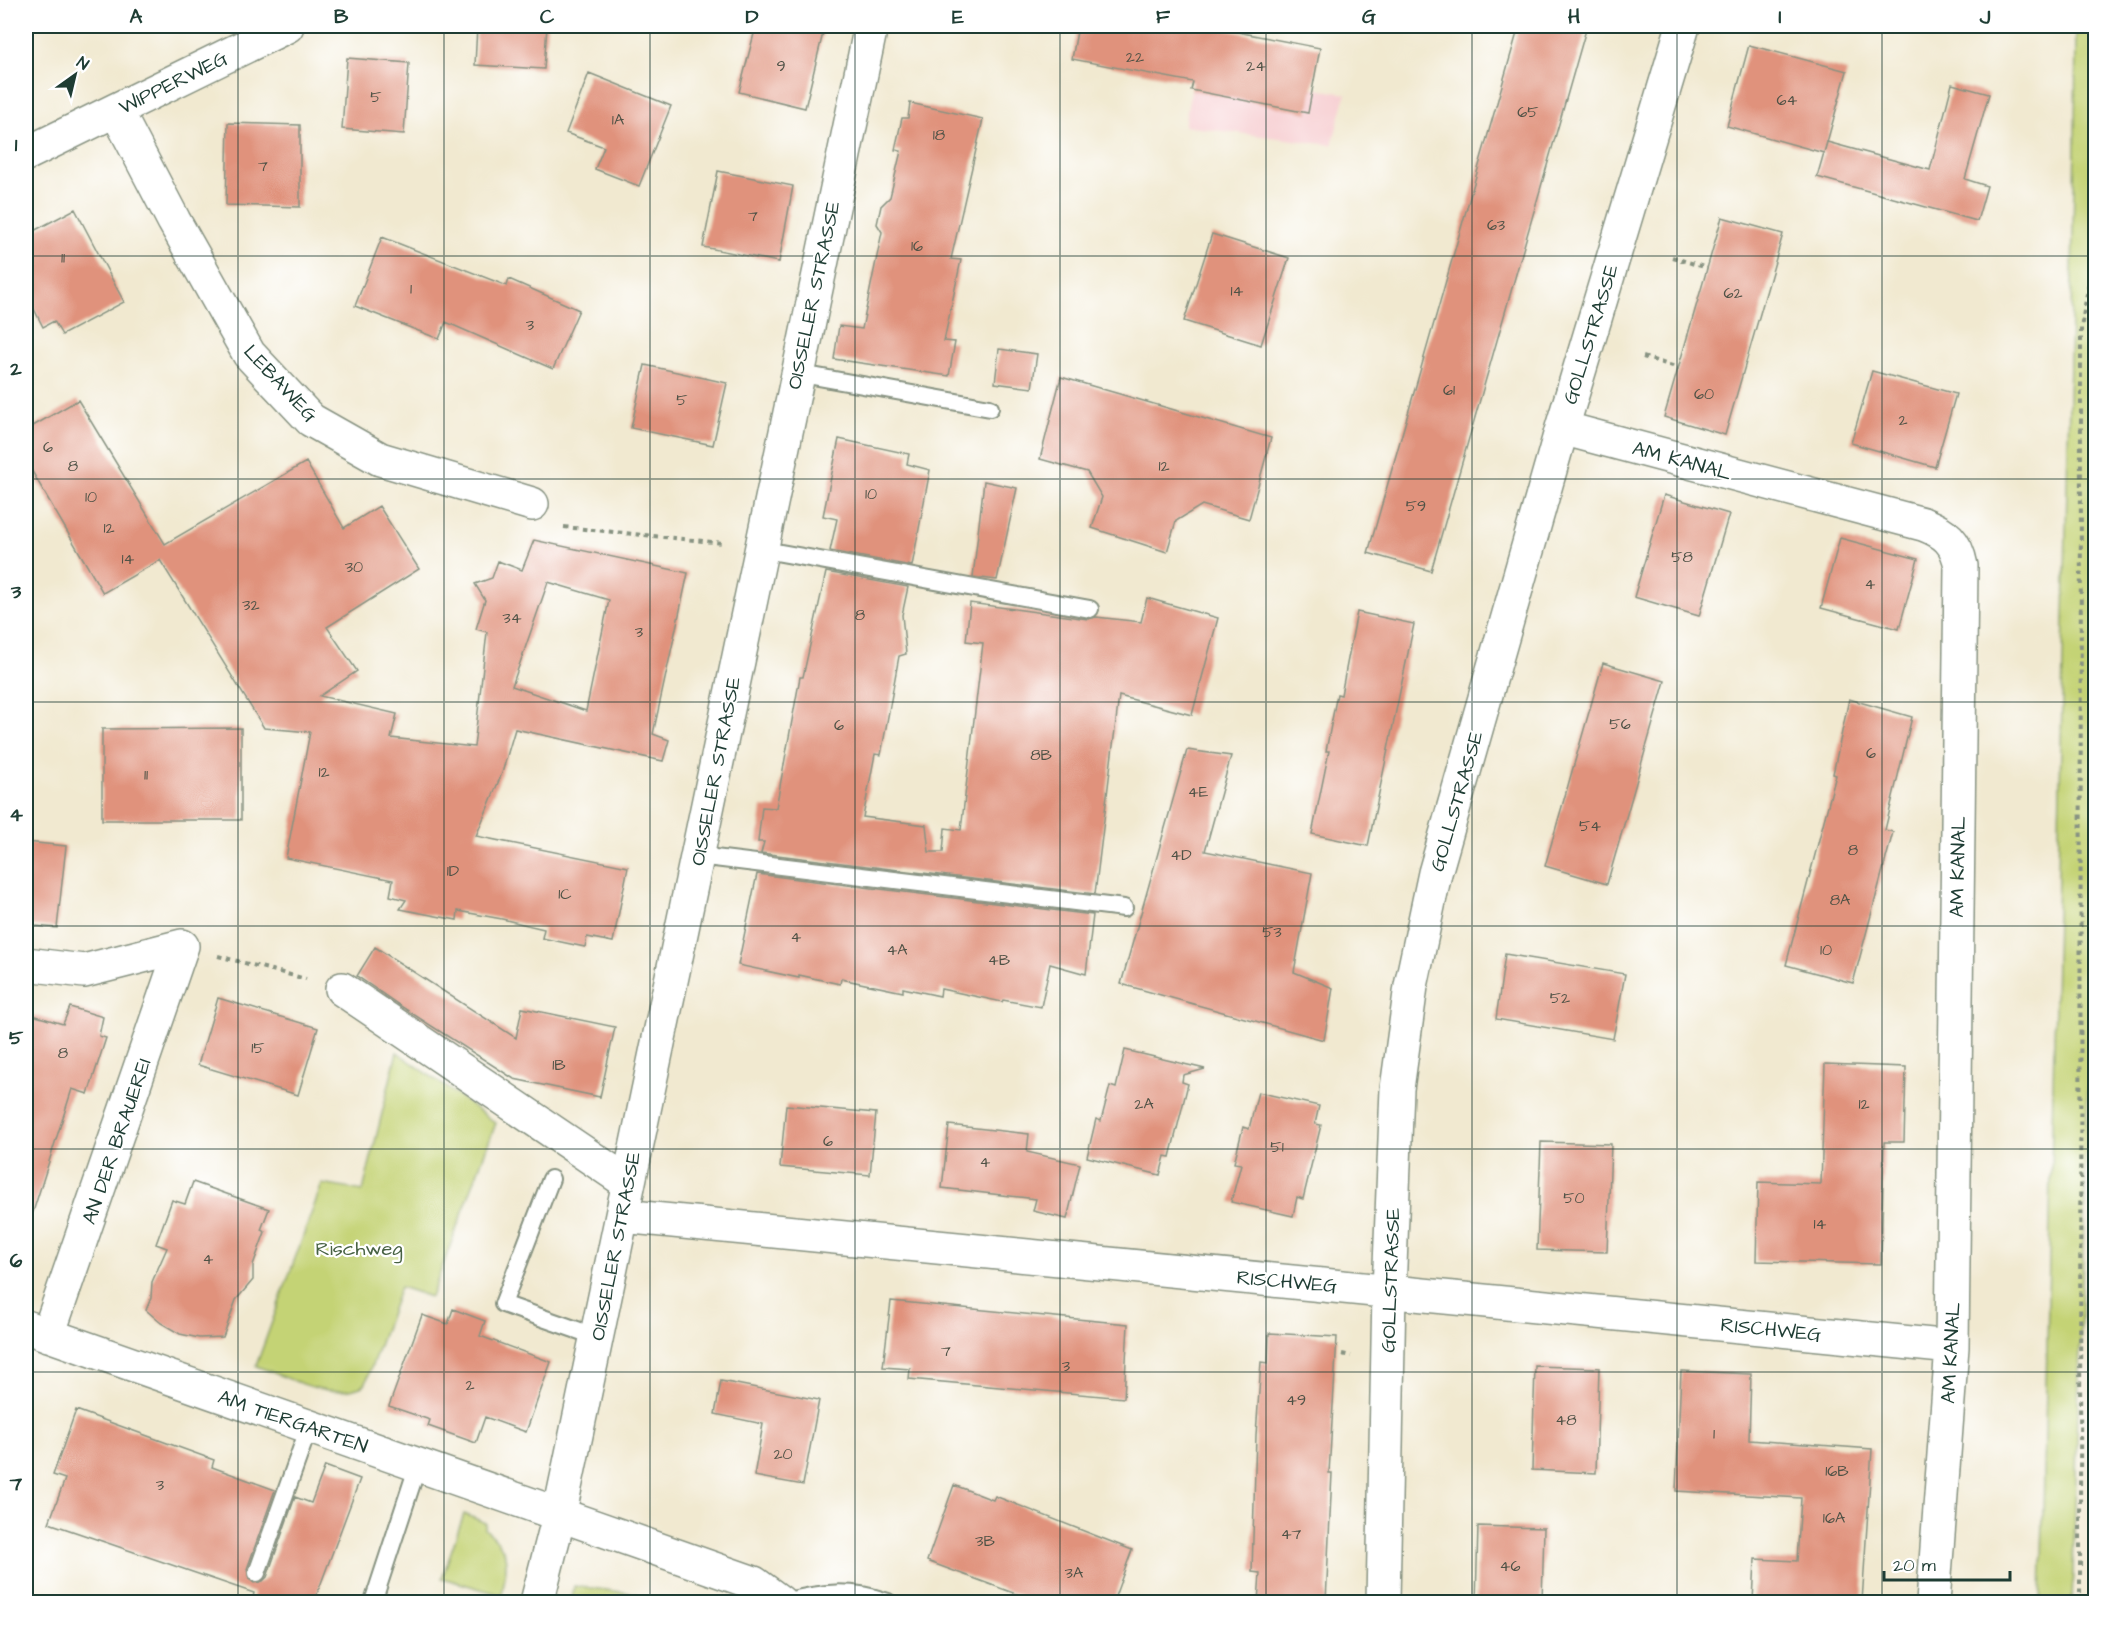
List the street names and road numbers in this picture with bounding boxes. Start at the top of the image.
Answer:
street label: WIPPERWEG [114,44,233,121]
street label: OISSELER STRASSE [780,198,848,392]
street label: GOLLSTRASSE [1556,261,1626,408]
street label: LEBAWEG [237,339,324,429]
street label: AM KANAL [1629,434,1735,488]
street label: OISSELER STRASSE [684,674,748,868]
street label: GOLLSTRASSE [1424,728,1490,875]
street label: AM KANAL [1943,816,1973,918]
street label: AN DER BRAUEREI [75,1055,158,1228]
street label: OISSELER STRASSE [584,1149,648,1343]
street label: GOLLSTRASSE [1374,1207,1408,1353]
street label: RISCHWEG [1235,1264,1339,1300]
street label: AM KANAL [1934,1301,1968,1404]
street label: RISCHWEG [1719,1311,1823,1349]
street label: AM TIERGARTEN [214,1383,371,1461]

